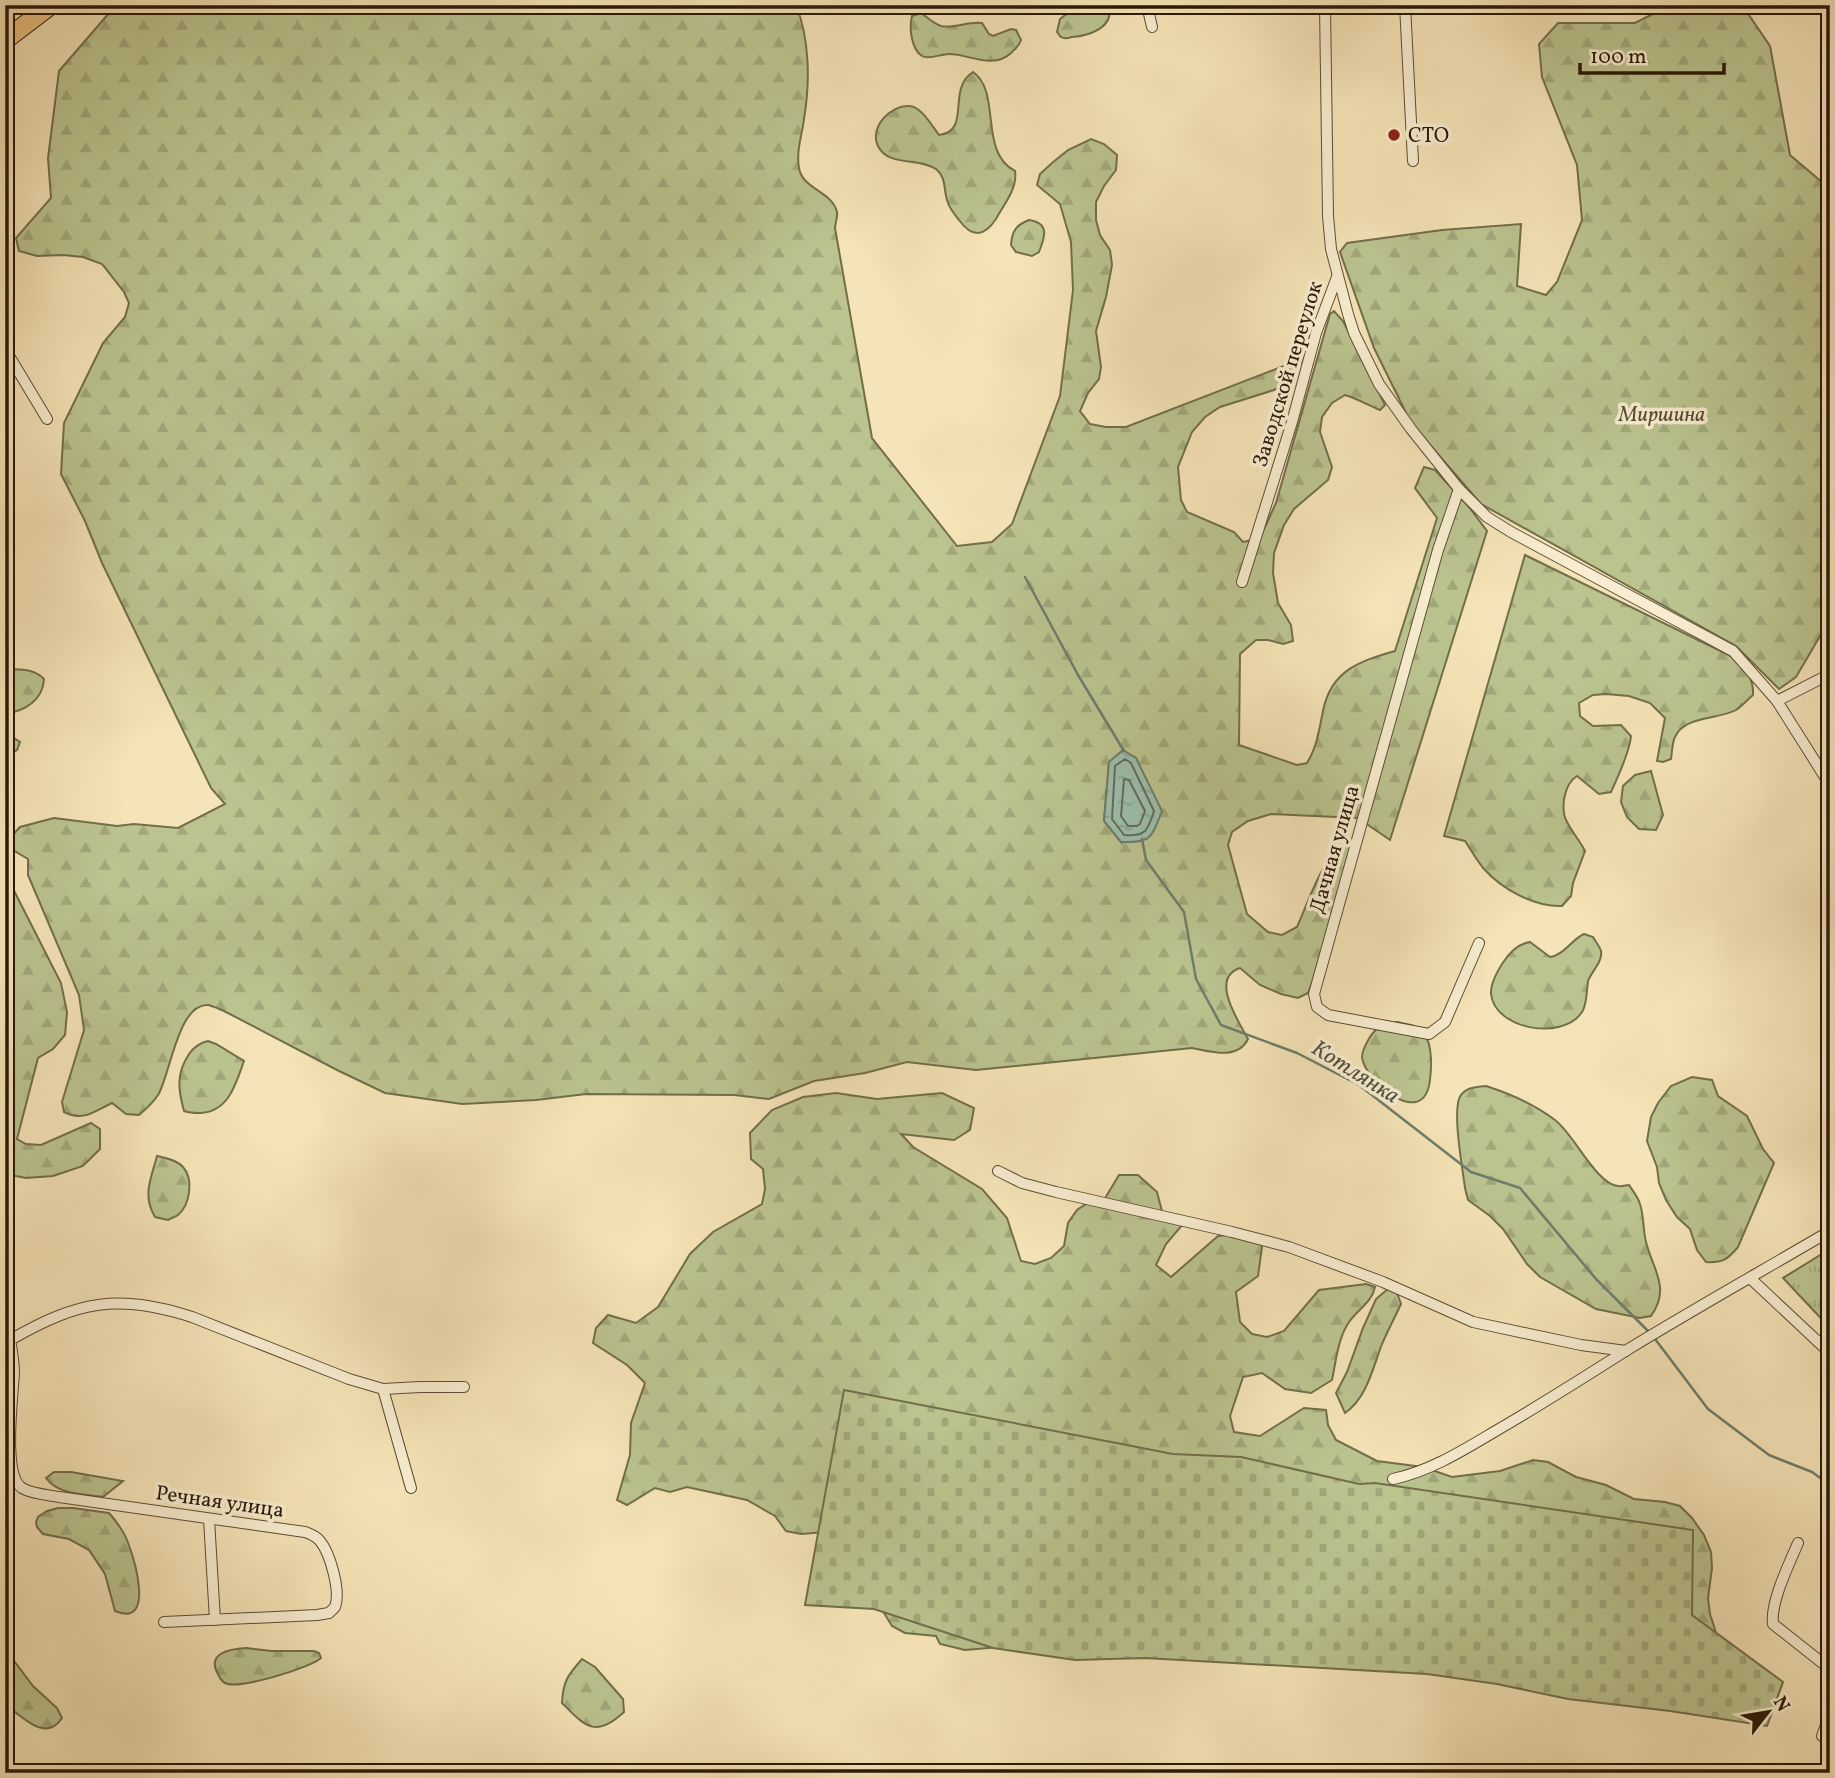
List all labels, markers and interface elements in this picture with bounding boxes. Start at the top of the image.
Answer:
scale bar [1580,32,1723,76]
text: 100 m [1590,43,1647,72]
place label: СТО [1408,122,1449,151]
marker: СТО [1386,127,1402,143]
street label: Заводской переулок [1246,278,1331,471]
park label: Миршина [1618,401,1705,430]
street label: Дачная улица [1303,782,1368,917]
water label: Котлянка [1305,1033,1405,1112]
street label: Речная улица [154,1479,286,1526]
north arrow [1734,1676,1804,1746]
text: N [1766,1692,1796,1717]

